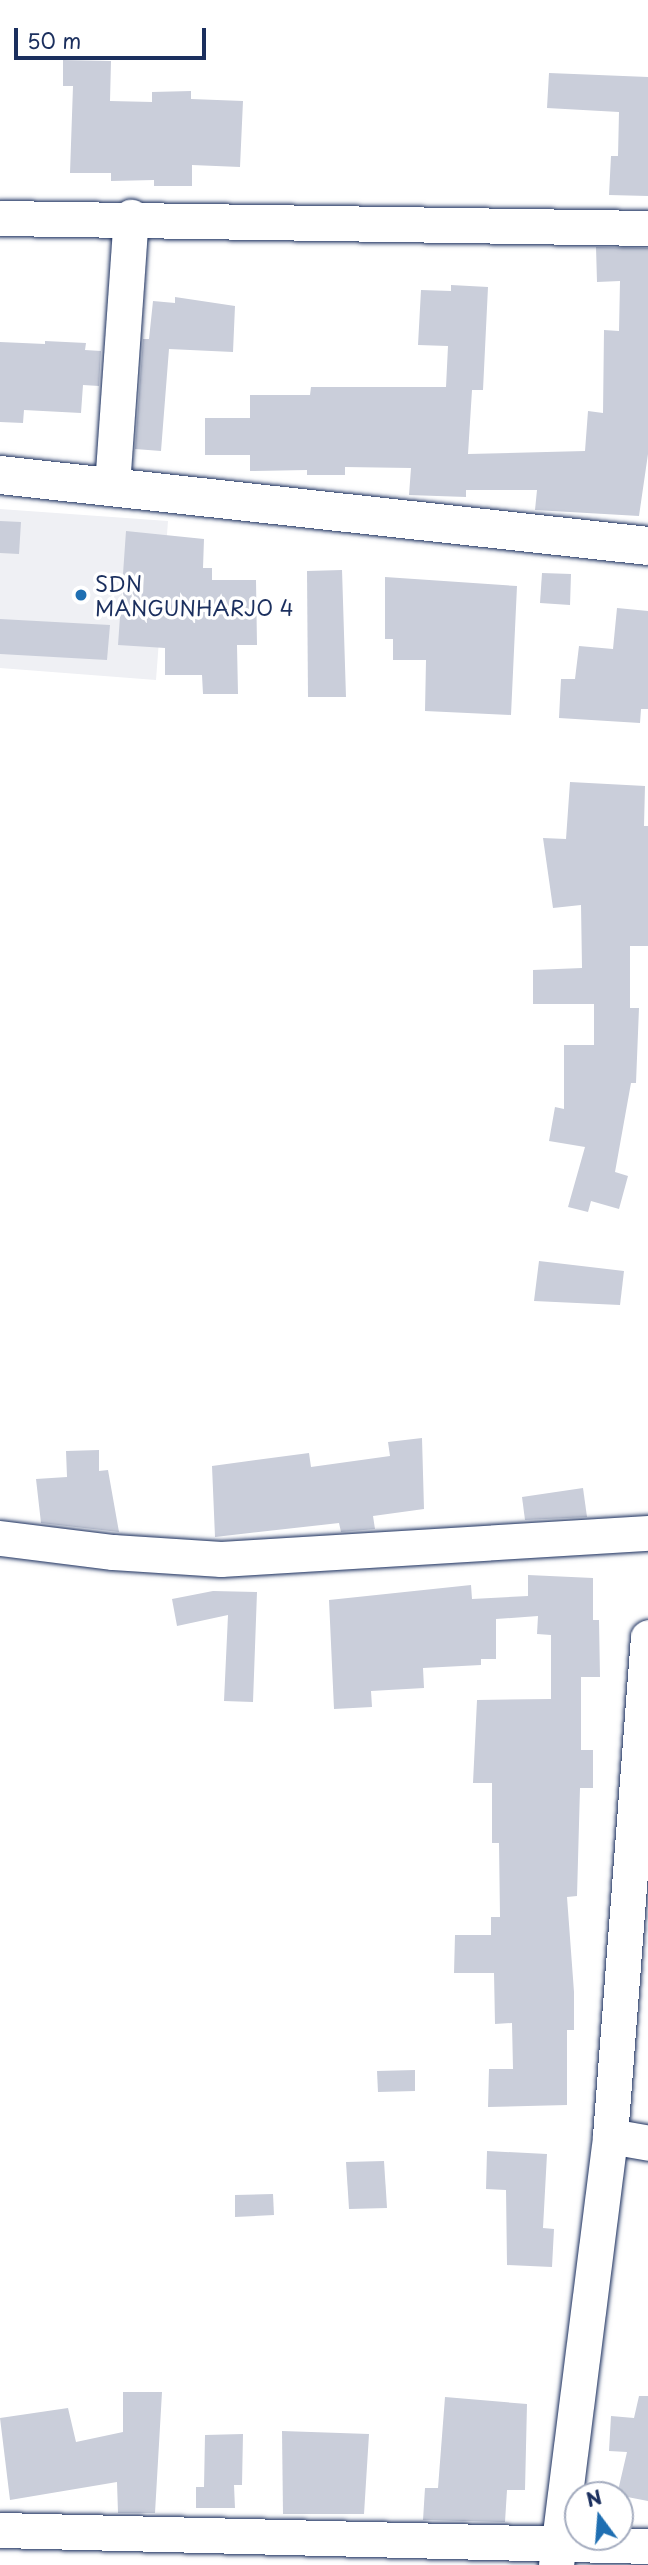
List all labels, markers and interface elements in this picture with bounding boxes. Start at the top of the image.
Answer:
scale bar [18,14,210,58]
text: 50 m [27,24,81,56]
place label: SDN MANGUNHARJO 4 [95,570,293,620]
marker: SDN MANGUNHARJO 4 [73,587,89,603]
north arrow [564,2481,634,2551]
text: N [583,2482,605,2513]

